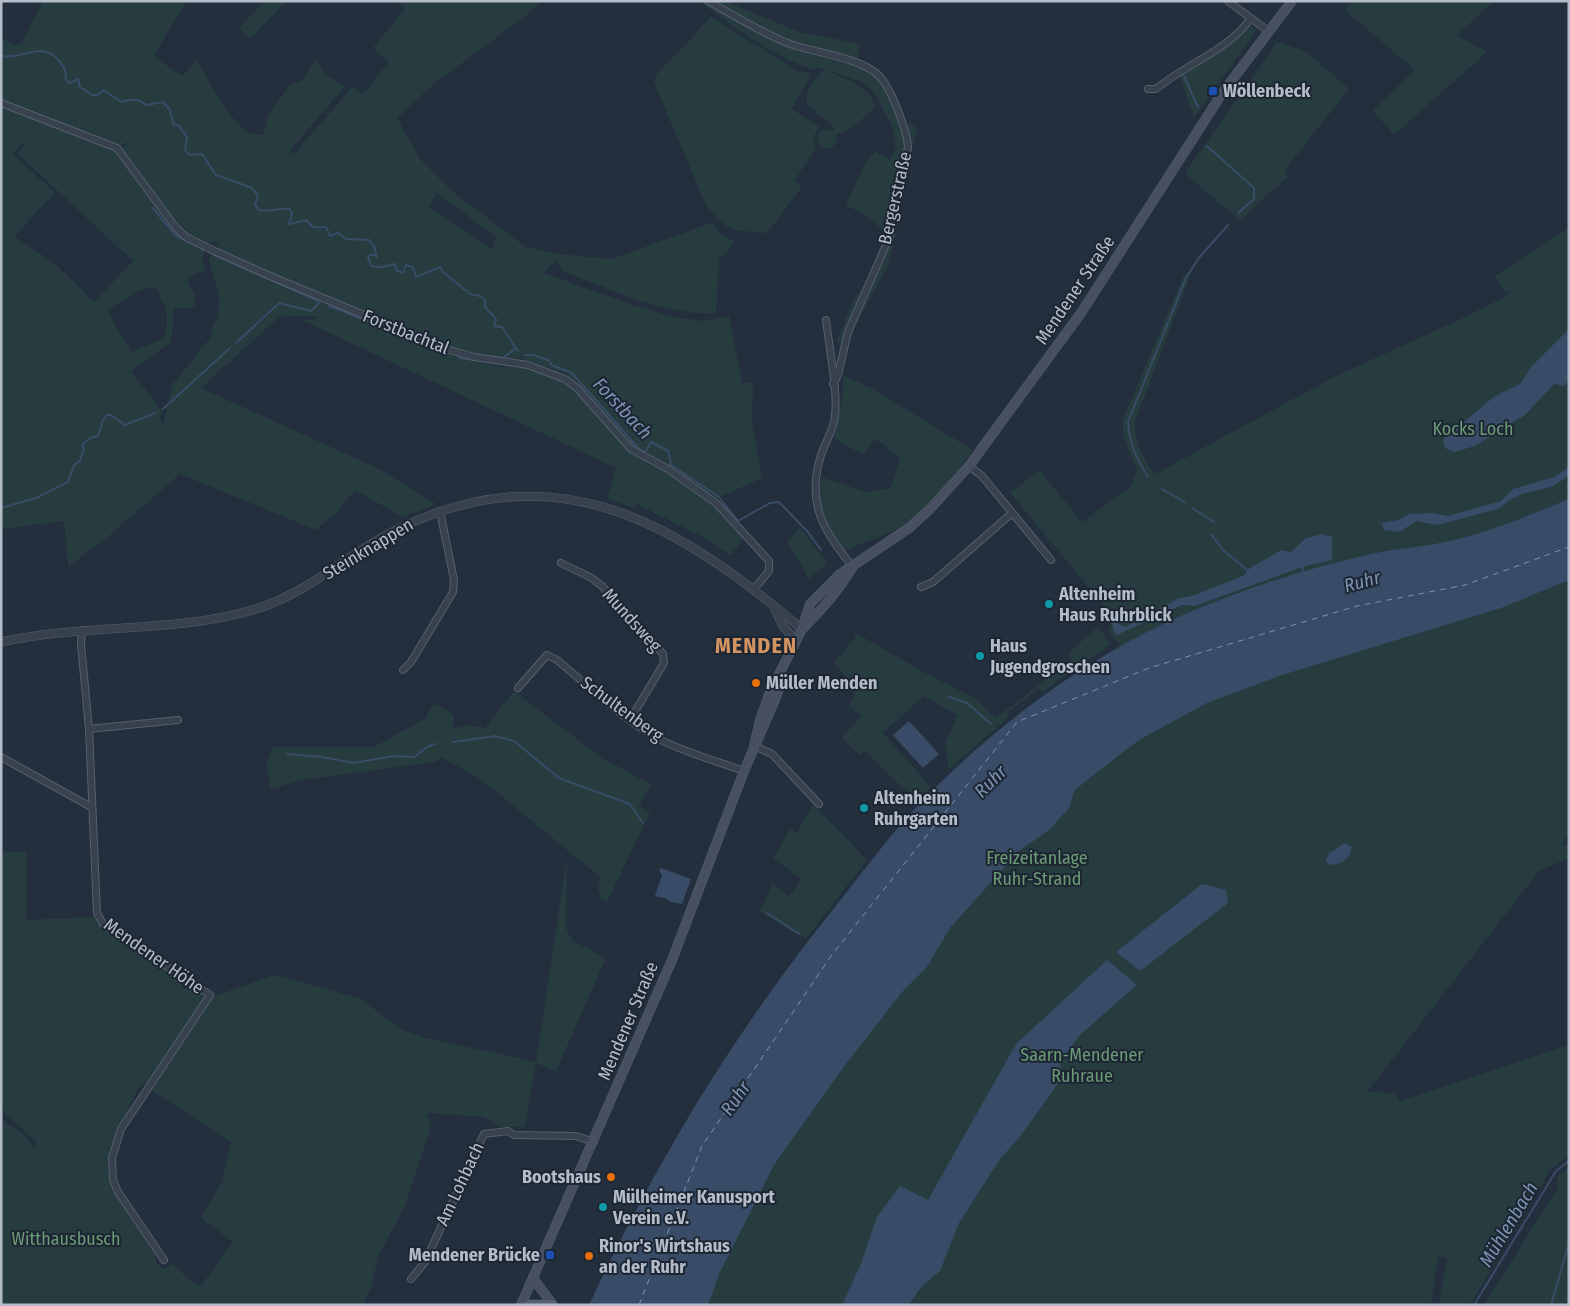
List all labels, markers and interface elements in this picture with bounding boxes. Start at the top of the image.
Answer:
place label: Wöllenbeck [1223,80,1311,102]
marker: Wöllenbeck [1207,85,1219,97]
street label: Bergerstraße [874,149,916,247]
street label: Mendener Straße [1031,231,1120,349]
street label: Forstbachtal [360,305,452,359]
water label: Forstbach [588,373,657,444]
park label: Kocks Loch [1433,418,1513,440]
street label: Steinknappen [319,513,417,585]
water label: Ruhr [1341,565,1384,597]
place label: Altenheim Haus Ruhrblick [1058,583,1172,626]
street label: Mundsweg [598,584,667,657]
marker: Altenheim Haus Ruhrblick [1043,598,1055,610]
district label: MENDEN [715,632,797,659]
place label: Haus Jugendgroschen [989,635,1110,678]
marker: Haus Jugendgroschen [974,650,986,662]
street label: Schultenberg [576,672,668,747]
place label: Müller Menden [766,672,877,694]
marker: Müller Menden [750,677,762,689]
water label: Ruhr [969,759,1012,802]
place label: Altenheim Ruhrgarten [873,787,958,830]
marker: Altenheim Ruhrgarten [858,802,870,814]
park label: Freizeitanlage Ruhr-Strand [986,847,1088,890]
street label: Mendener Höhe [100,913,208,999]
street label: Mendener Straße [593,958,663,1084]
park label: Saarn-Mendener Ruhraue [1020,1044,1144,1087]
water label: Ruhr [715,1076,756,1120]
street label: Am Lohbach [431,1139,489,1229]
place label: Bootshaus [522,1166,601,1188]
marker: Bootshaus [605,1171,617,1183]
water label: Mühlenbach [1474,1178,1543,1271]
place label: Mülheimer Kanusport Verein e.V. [612,1186,776,1229]
marker: Mülheimer Kanusport Verein e.V. [597,1201,609,1213]
park label: Witthausbusch [11,1228,121,1250]
place label: Rinor's Wirtshaus an der Ruhr [599,1235,730,1278]
place label: Mendener Brücke [409,1244,540,1266]
marker: Mendener Brücke [544,1249,556,1261]
marker: Rinor's Wirtshaus an der Ruhr [583,1250,595,1262]

